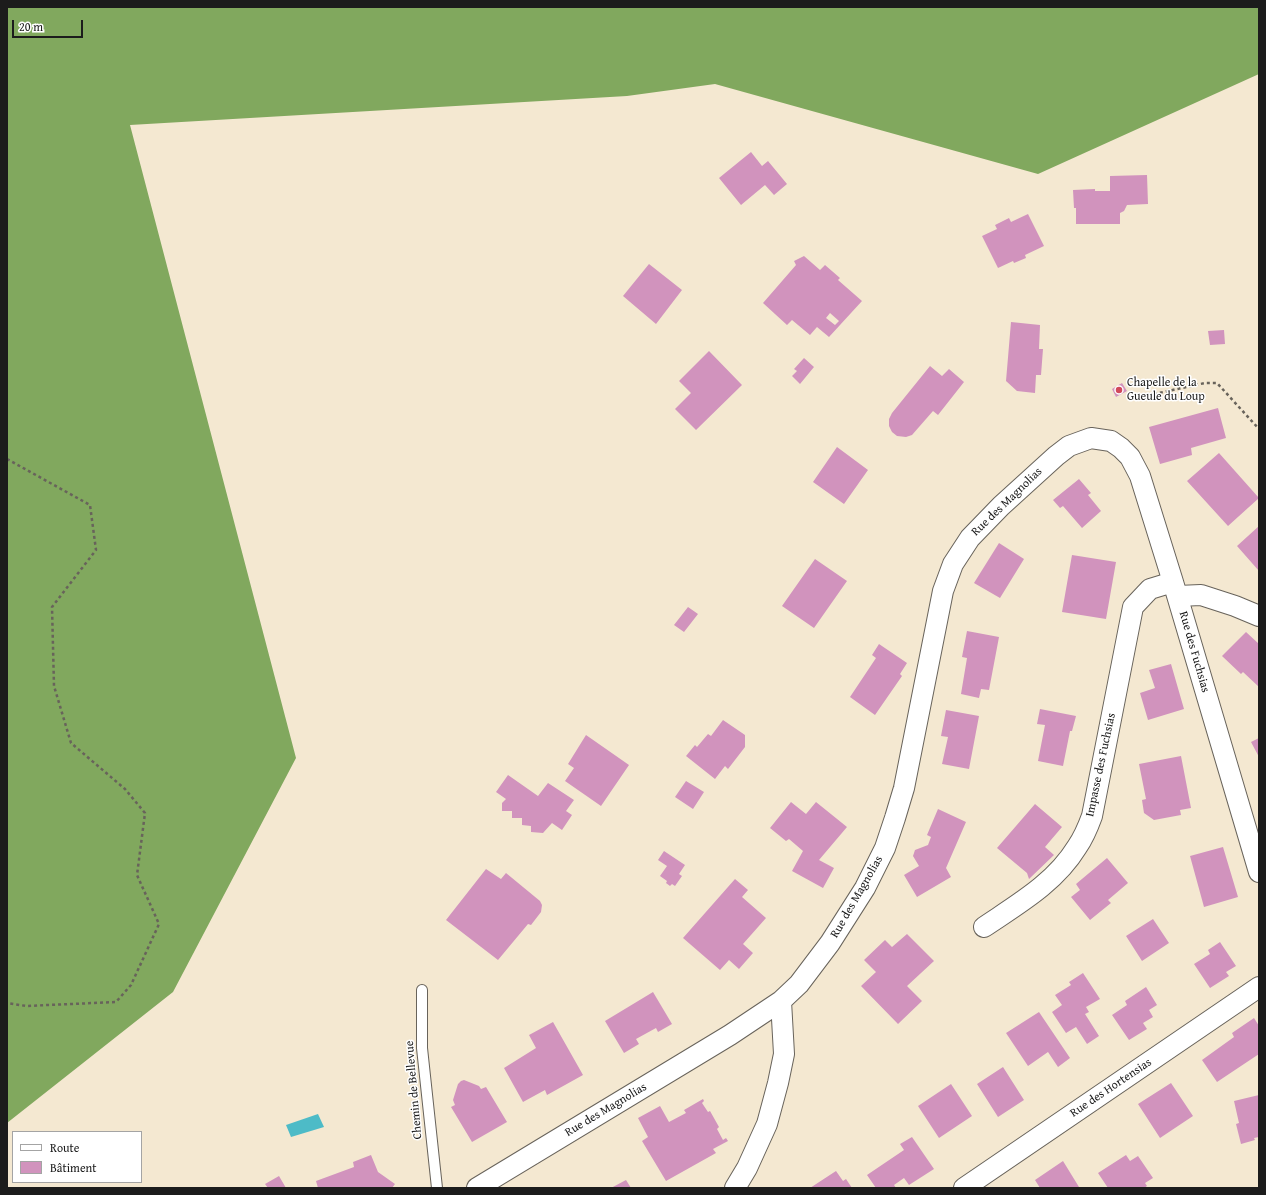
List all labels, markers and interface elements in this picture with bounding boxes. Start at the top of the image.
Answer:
scale bar [14,12,85,38]
text: 20 m [19,18,43,35]
place label: Chapelle de la Gueule du Loup [1127,376,1205,404]
marker: Chapelle de la Gueule du Loup [1114,385,1124,395]
street label: Rue des Magnolias [969,465,1045,539]
street label: Rue des Fuchsias [1176,610,1212,694]
street label: Impasse des Fuchsias [1083,712,1119,818]
street label: Rue des Magnolias [828,853,886,941]
street label: Chemin de Bellevue [403,1040,425,1140]
street label: Rue des Hortensias [1067,1055,1155,1121]
street label: Rue des Magnolias [563,1080,649,1140]
legend [12,1131,142,1183]
text: Route [50,1139,79,1156]
text: Bâtiment [50,1159,97,1176]

